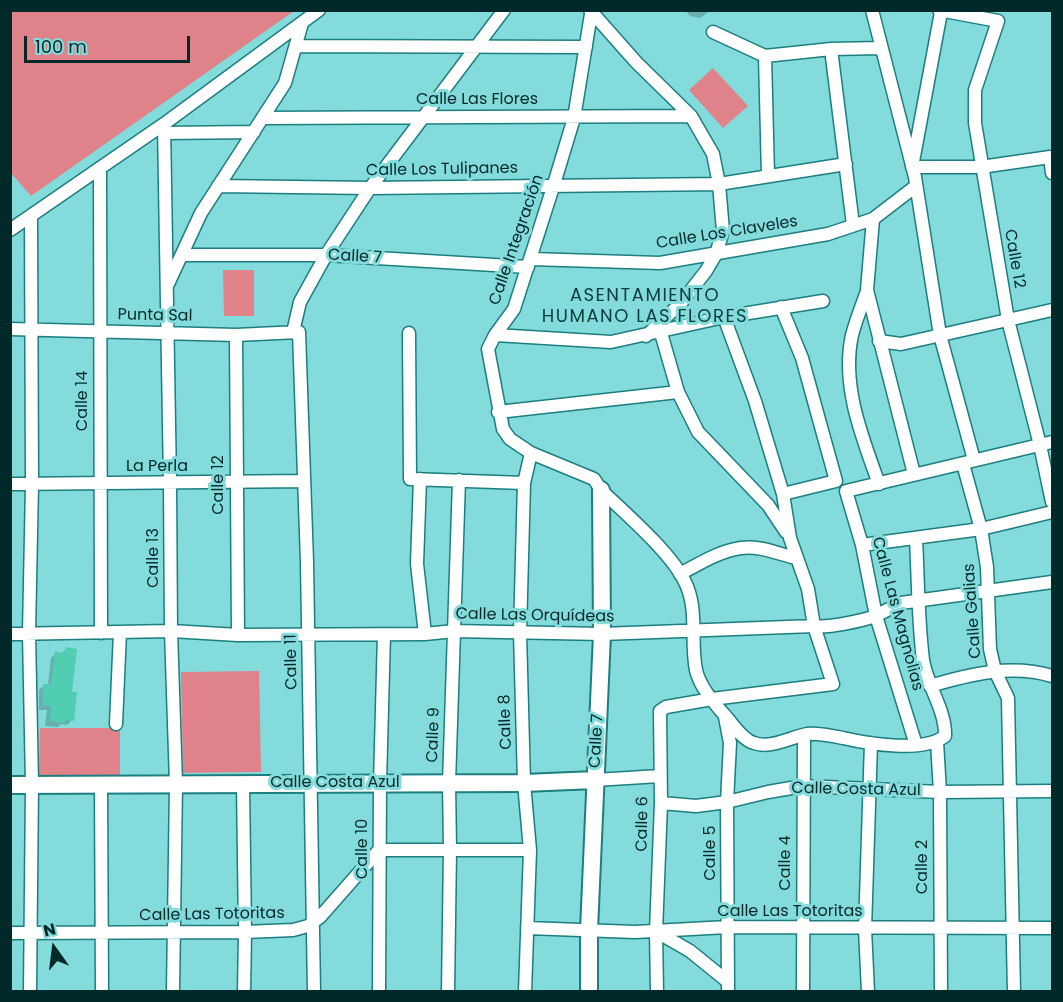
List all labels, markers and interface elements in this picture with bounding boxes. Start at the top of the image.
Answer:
scale bar [27,24,194,62]
text: 100 m [35,34,87,59]
street label: Calle Las Flores [416,90,538,110]
street label: Calle Los Tulipanes [366,159,518,181]
street label: Calle Integración [486,172,548,308]
street label: Calle Los Claveles [655,212,799,254]
street label: Calle 12 [999,228,1029,290]
street label: Calle 7 [328,246,382,268]
district label: ASENTAMIENTO HUMANO LAS FLORES [542,285,748,328]
street label: Punta Sal [117,306,193,326]
street label: Calle 14 [73,371,93,431]
street label: Calle 12 [209,455,229,515]
street label: La Perla [126,457,188,477]
street label: Calle 13 [144,528,164,588]
street label: Calle Las Magnolias [867,535,927,693]
street label: Calle Galias [960,563,986,659]
street label: Calle Las Orquídeas [455,605,615,627]
street label: Calle 11 [282,634,302,690]
street label: Calle 8 [495,694,517,750]
street label: Calle 9 [423,707,445,763]
street label: Calle 7 [586,714,608,768]
street label: Calle Costa Azul [270,773,400,793]
street label: Calle Costa Azul [791,779,921,801]
street label: Calle 6 [633,796,653,852]
street label: Calle 10 [353,819,373,879]
street label: Calle 5 [701,825,721,881]
street label: Calle 4 [776,835,796,891]
street label: Calle 2 [913,840,933,894]
street label: Calle Las Totoritas [717,902,863,922]
street label: Calle Las Totoritas [139,904,285,926]
text: N [41,917,58,943]
north arrow [24,918,84,978]

